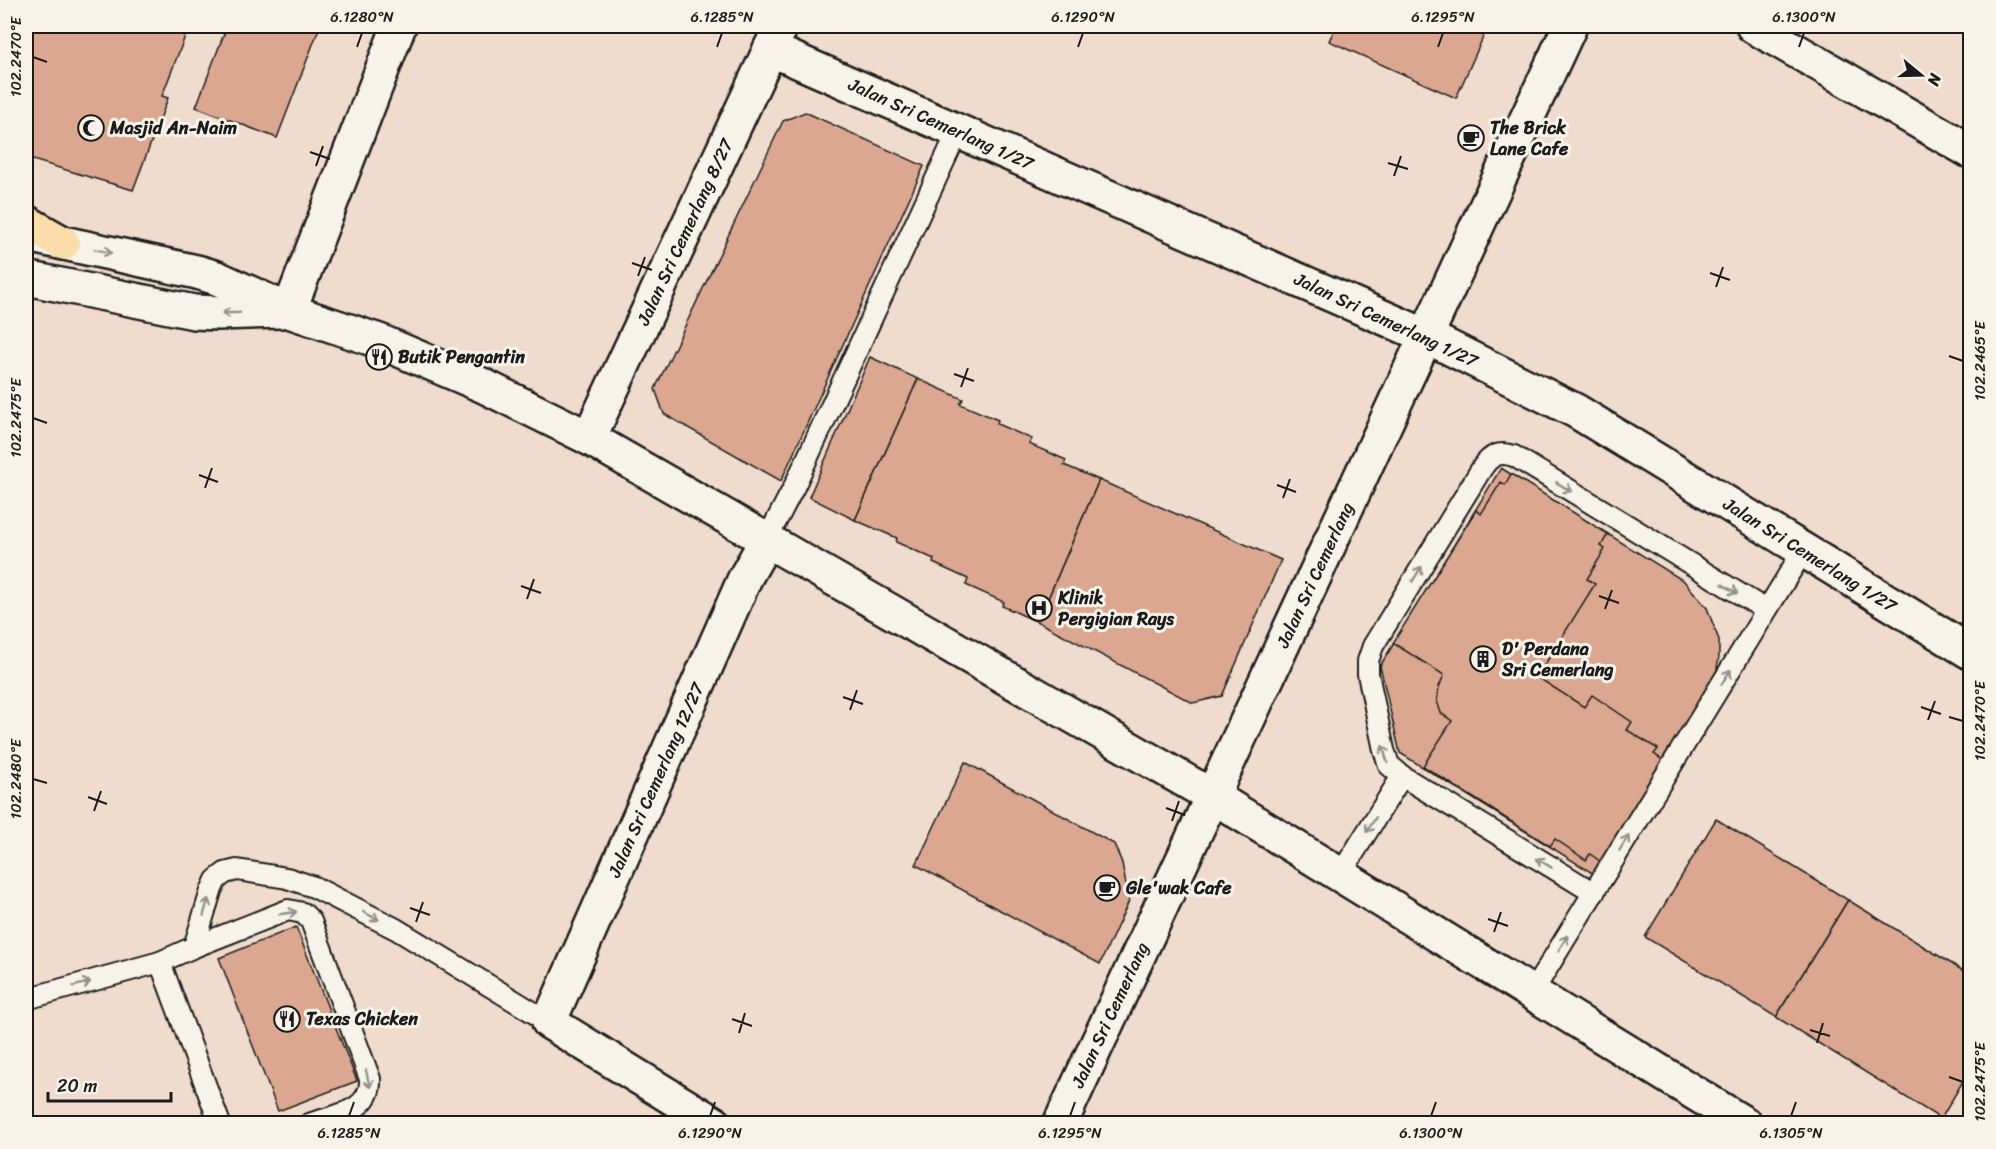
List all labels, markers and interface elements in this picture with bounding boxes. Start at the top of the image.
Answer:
text: 6.1280°N [330,4,394,30]
text: 6.1285°N [690,4,754,30]
text: 6.1290°N [1051,4,1115,30]
text: 6.1295°N [1411,4,1475,30]
text: 6.1300°N [1772,4,1836,30]
text: 102.2470°E [3,15,29,97]
north arrow [1891,45,1951,105]
street label: Jalan Sri Cemerlang 1/27 [842,68,1040,180]
text: N [1919,69,1951,91]
place label: Masjid An-Naim [109,112,237,144]
place label: The Brick Lane Cafe [1490,112,1569,165]
mosque icon: Masjid An-Naim [76,113,106,143]
cafe icon: The Brick Lane Cafe [1456,123,1486,153]
street label: Jalan Sri Cemerlang 8/27 [627,132,743,332]
one-way arrow [93,246,112,257]
street label: Jalan Sri Cemerlang 1/27 [1288,263,1485,377]
one-way arrow [221,307,241,319]
text: 102.2465°E [1967,320,1993,401]
place label: Butik Pengantin [398,341,525,373]
restaurant icon: Butik Pengantin [364,342,394,372]
text: 102.2475°E [3,377,29,458]
one-way arrow [1555,481,1572,493]
street label: Jalan Sri Cemerlang 1/27 [1716,488,1905,622]
street label: Jalan Sri Cemerlang [1267,497,1363,654]
one-way arrow [1411,566,1423,583]
place label: Klinik Pergigian Rays [1057,582,1174,635]
one-way arrow [1721,583,1738,595]
hospital icon: Klinik Pergigian Rays [1024,593,1054,623]
place label: D' Perdana Sri Cemerlang [1501,633,1614,686]
building icon: D' Perdana Sri Cemerlang [1468,644,1498,674]
one-way arrow [1720,669,1732,686]
street label: Jalan Sri Cemerlang 12/27 [598,676,714,883]
text: 102.2470°E [1967,679,1993,761]
text: 102.2480°E [3,737,29,819]
one-way arrow [1379,744,1390,763]
one-way arrow [1364,816,1376,833]
one-way arrow [1619,835,1631,852]
one-way arrow [1536,856,1553,868]
place label: Gle'wak Cafe [1125,872,1232,904]
cafe icon: Gle'wak Cafe [1092,873,1122,903]
one-way arrow [201,897,212,916]
one-way arrow [278,907,297,918]
one-way arrow [361,911,379,922]
one-way arrow [1557,935,1569,952]
street label: Jalan Sri Cemerlang [1062,937,1158,1094]
one-way arrow [72,978,91,989]
place label: Texas Chicken [306,1003,418,1035]
restaurant icon: Texas Chicken [272,1004,302,1034]
text: 102.2475°E [1967,1041,1993,1122]
scale bar [48,1065,171,1103]
one-way arrow [363,1069,375,1088]
text: 20 m [57,1070,97,1102]
text: 6.1285°N [317,1120,381,1146]
text: 6.1290°N [678,1120,742,1146]
text: 6.1295°N [1038,1120,1102,1146]
text: 6.1300°N [1399,1120,1463,1146]
text: 6.1305°N [1759,1120,1823,1146]

